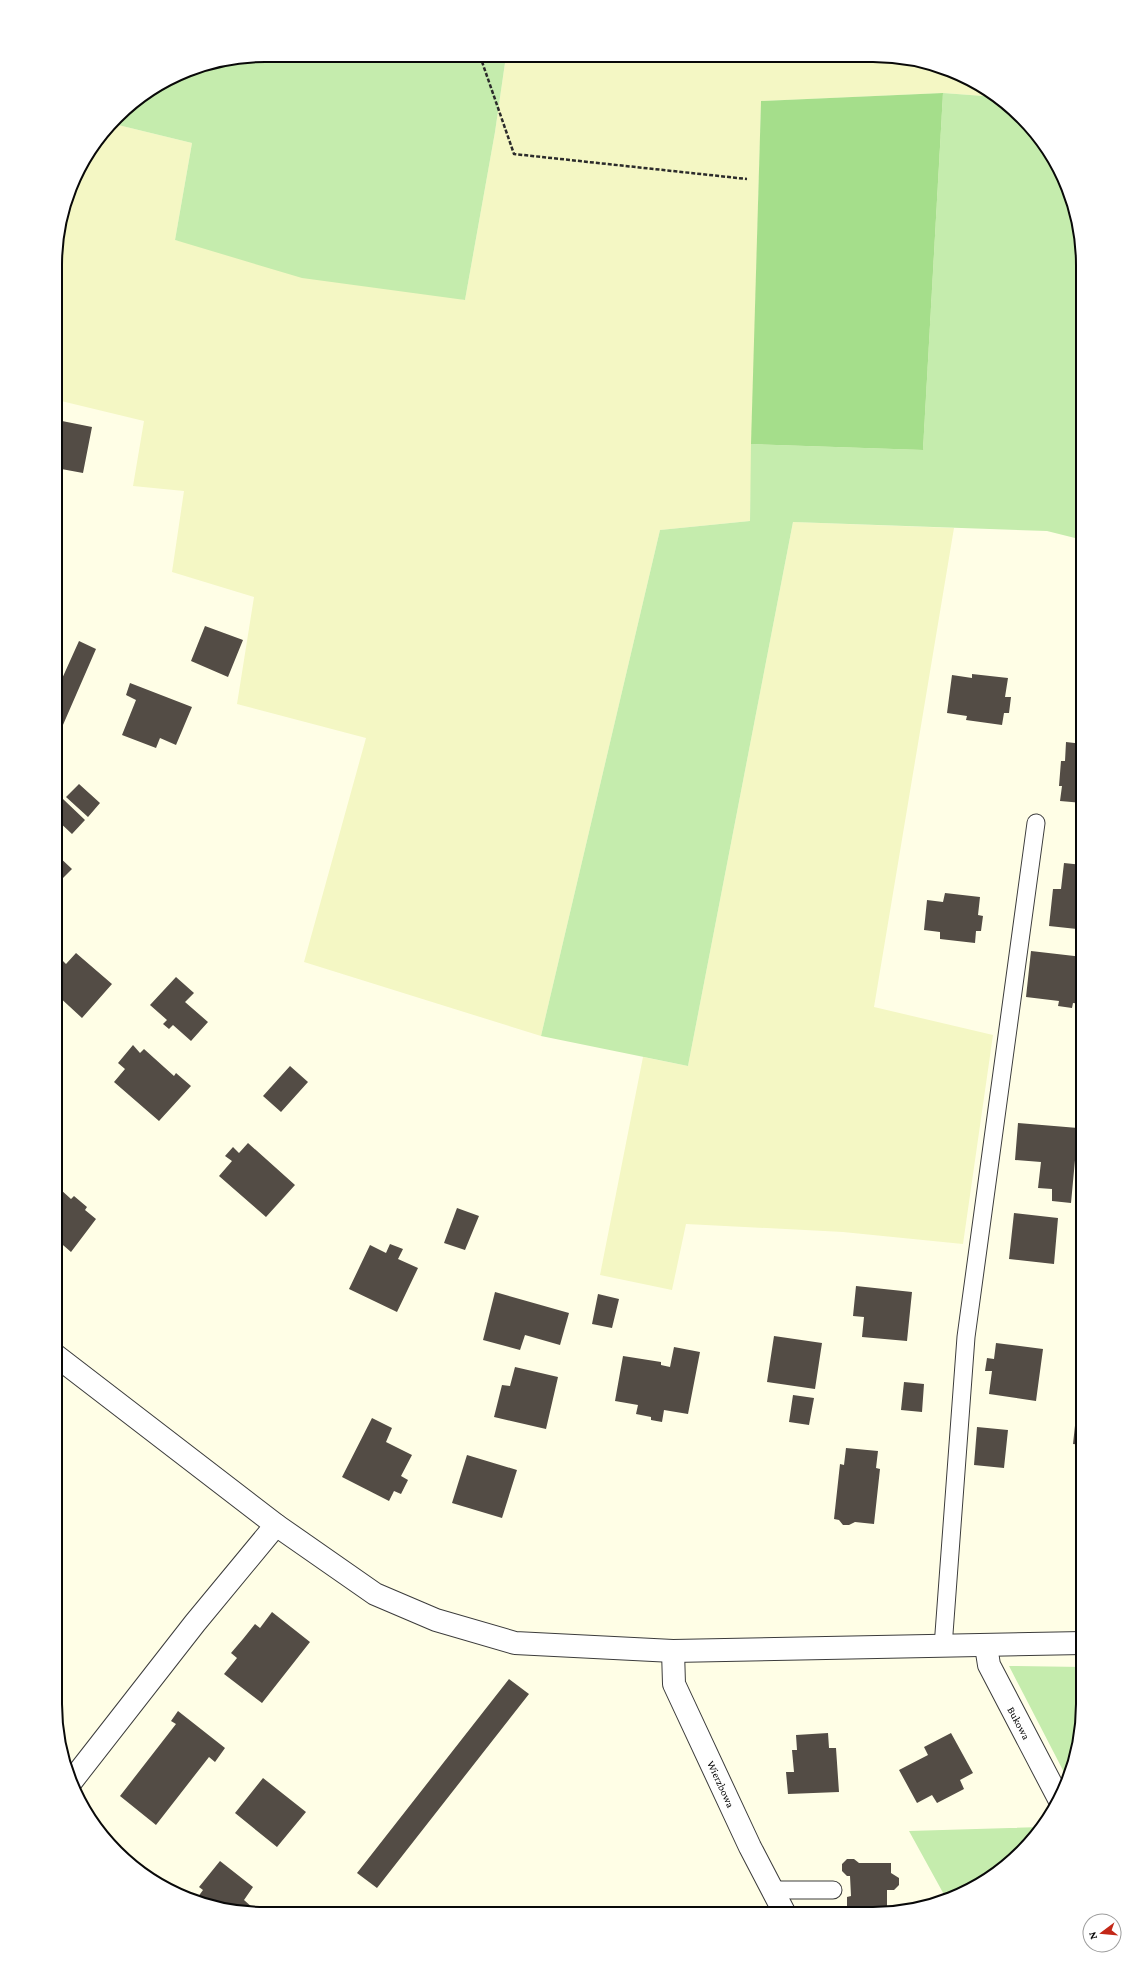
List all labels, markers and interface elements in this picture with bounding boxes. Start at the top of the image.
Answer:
street label: Bukowa [1005,1704,1033,1742]
street label: Wierzbowa [705,1759,737,1809]
north arrow [1082,1913,1122,1953]
text: N [1085,1930,1099,1941]

